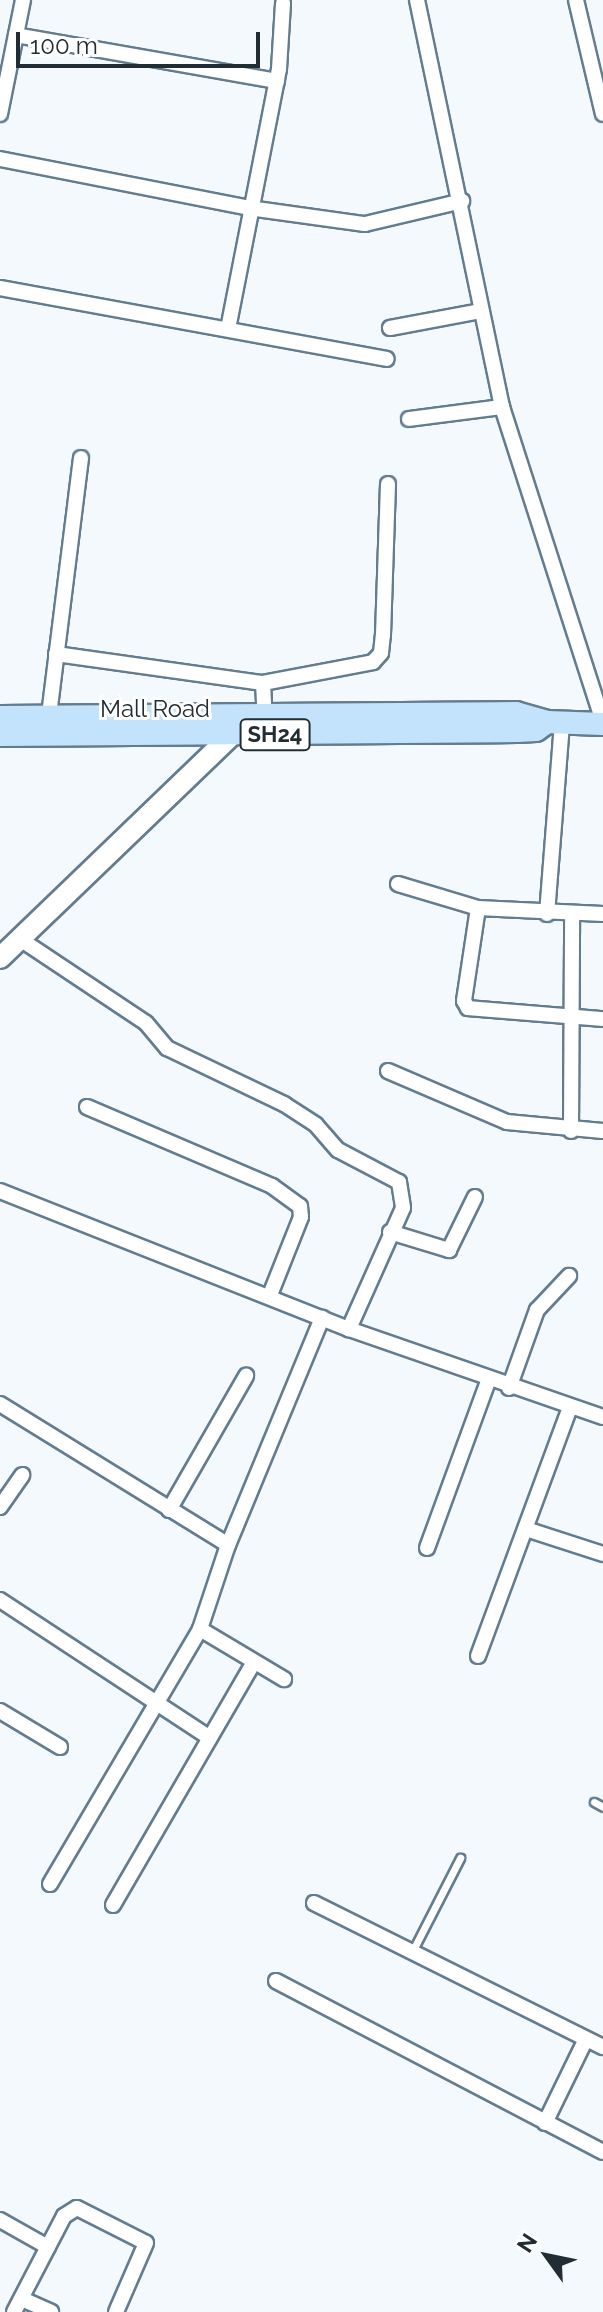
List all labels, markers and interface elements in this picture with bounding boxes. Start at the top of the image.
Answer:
scale bar [20,16,264,66]
text: 100 m [30,31,98,60]
street label: Mall Road [100,695,210,723]
road number: SH24 [239,717,311,753]
north arrow [507,2216,587,2296]
text: N [511,2229,542,2257]

